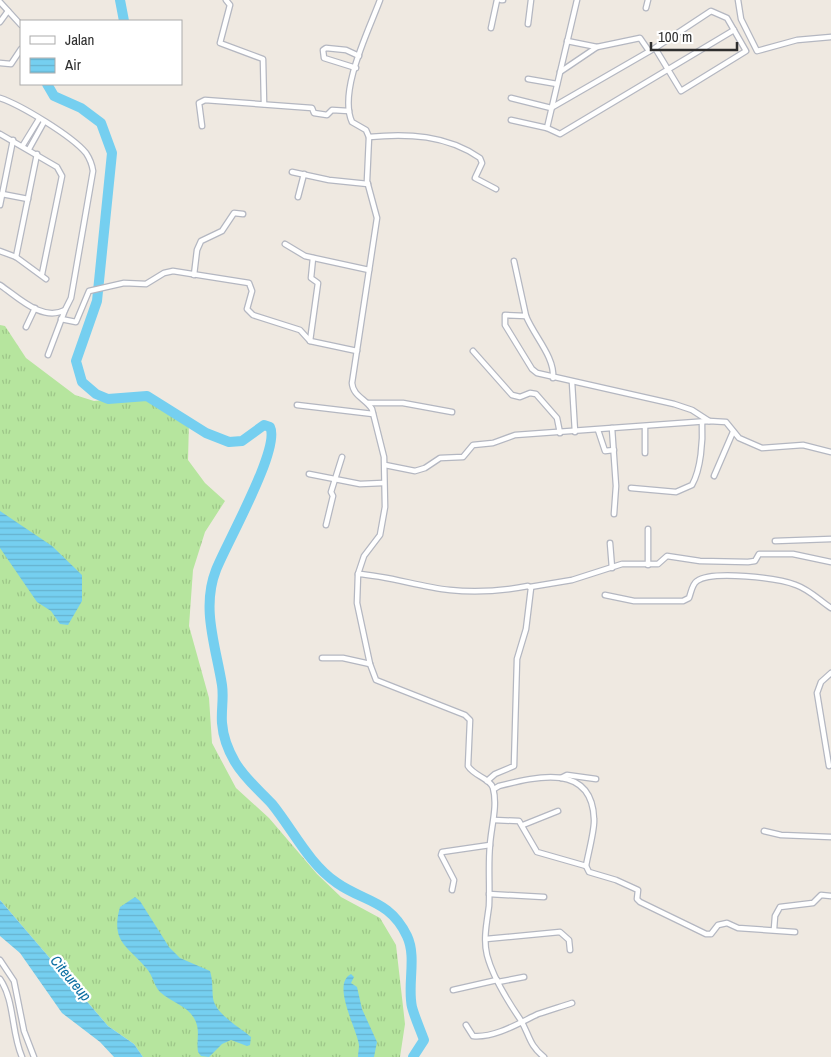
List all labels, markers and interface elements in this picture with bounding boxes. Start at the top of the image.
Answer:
legend [20,20,182,85]
scale bar [651,20,737,52]
text: 100 m [658,26,692,47]
text: Jalan [65,29,94,50]
text: Air [64,54,81,75]
water label: Citeureup [46,951,97,1006]

